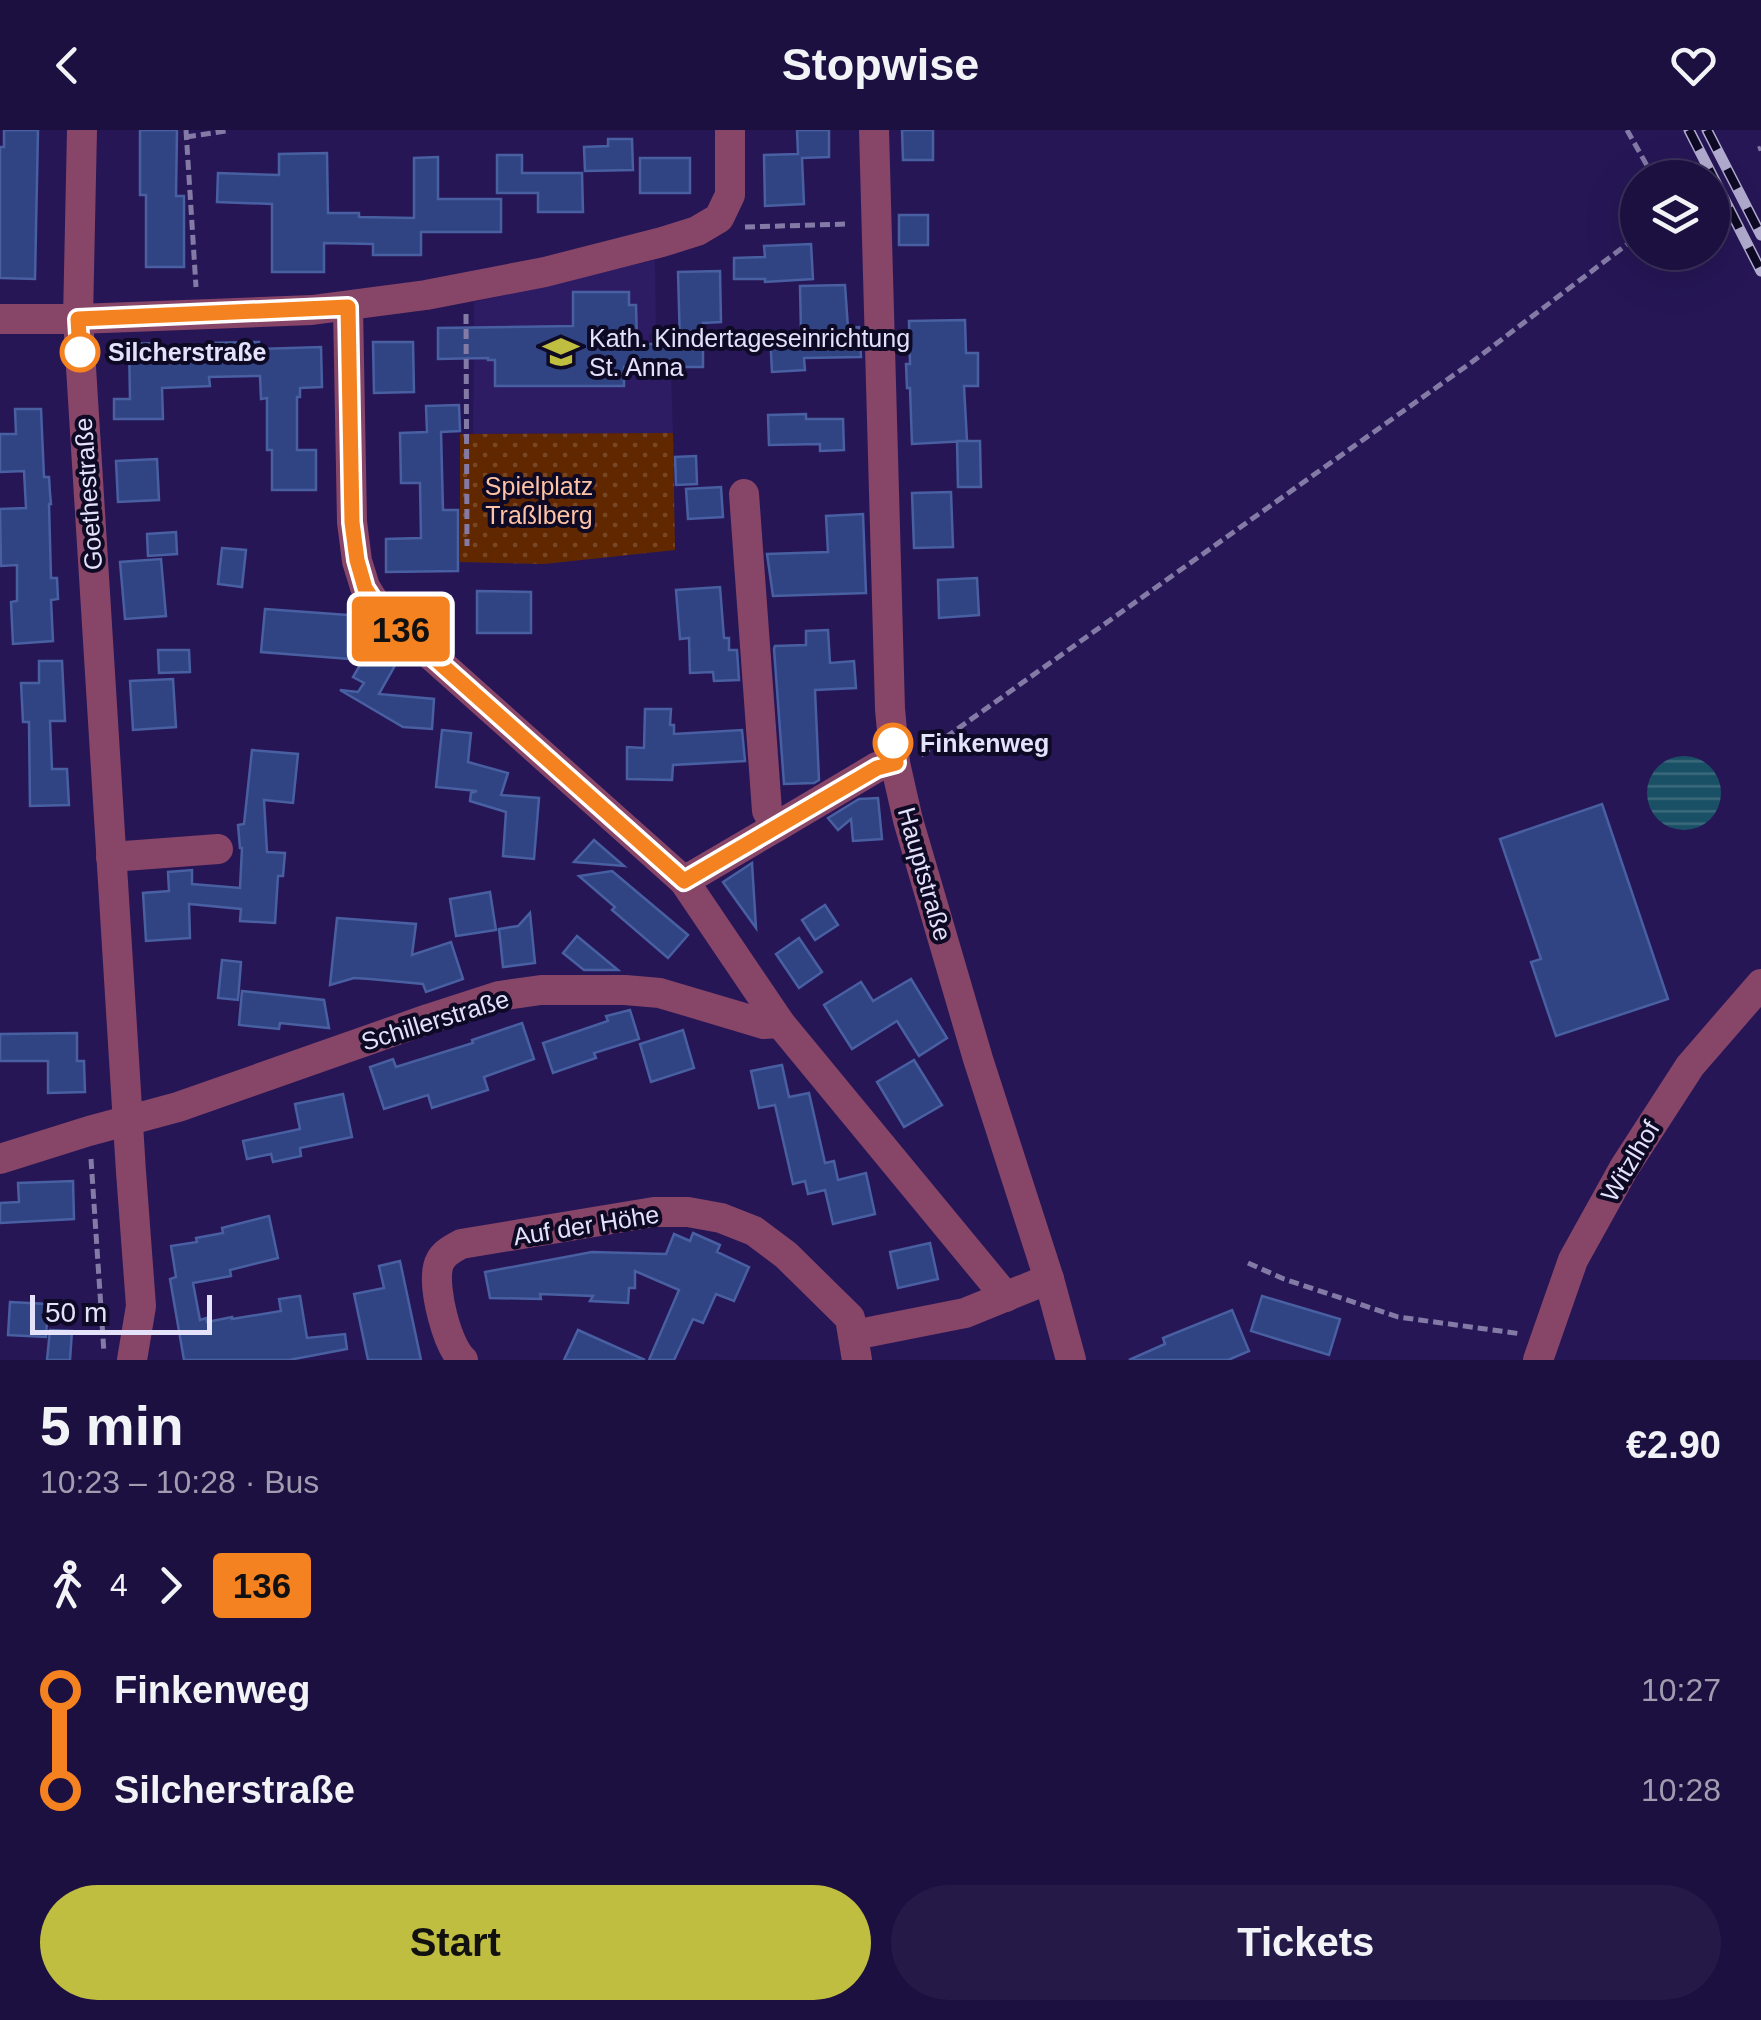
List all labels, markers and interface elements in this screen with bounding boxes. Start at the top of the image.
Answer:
icon: back [40,38,95,93]
icon: heart [1666,38,1721,93]
text: Stopwise [782,39,979,90]
map controls [1620,160,1730,270]
button: layers [1620,160,1730,270]
place label: Kath. Kindertageseinrichtung St. Anna [589,324,910,381]
marker: Silcherstraße [61,333,99,371]
school or university icon: Kath. Kindertageseinrichtung St. Anna [542,333,580,371]
place label: Silcherstraße [108,338,267,366]
street label: Goethestraße [69,417,107,571]
park label: Spielplatz Traßlberg [485,472,593,529]
line badge: 136 [344,596,458,662]
text: 136 [372,610,430,649]
marker: Finkenweg [874,724,912,762]
place label: Finkenweg [920,729,1049,757]
street label: Hauptstraße [893,804,957,944]
street label: Schillerstraße [358,984,512,1056]
street label: Witzlhof [1595,1116,1665,1206]
street label: Auf der Höhe [511,1200,661,1250]
scale bar [30,1290,212,1334]
text: 50 m [45,1297,107,1328]
text: 5 min [40,1395,184,1457]
text: €2.90 [1626,1424,1721,1466]
text: 10:23 – 10:28 · Bus [40,1464,319,1500]
icon: walk [40,1558,95,1613]
icon: forward [143,1558,198,1613]
text: 136 [233,1566,291,1605]
text: 4 [110,1567,128,1603]
text: Finkenweg [114,1669,310,1711]
text: 10:27 [1641,1672,1721,1708]
text: Silcherstraße [114,1769,355,1811]
text: 10:28 [1641,1772,1721,1808]
button: Start [40,1885,871,2000]
button: Tickets [891,1885,1721,2000]

